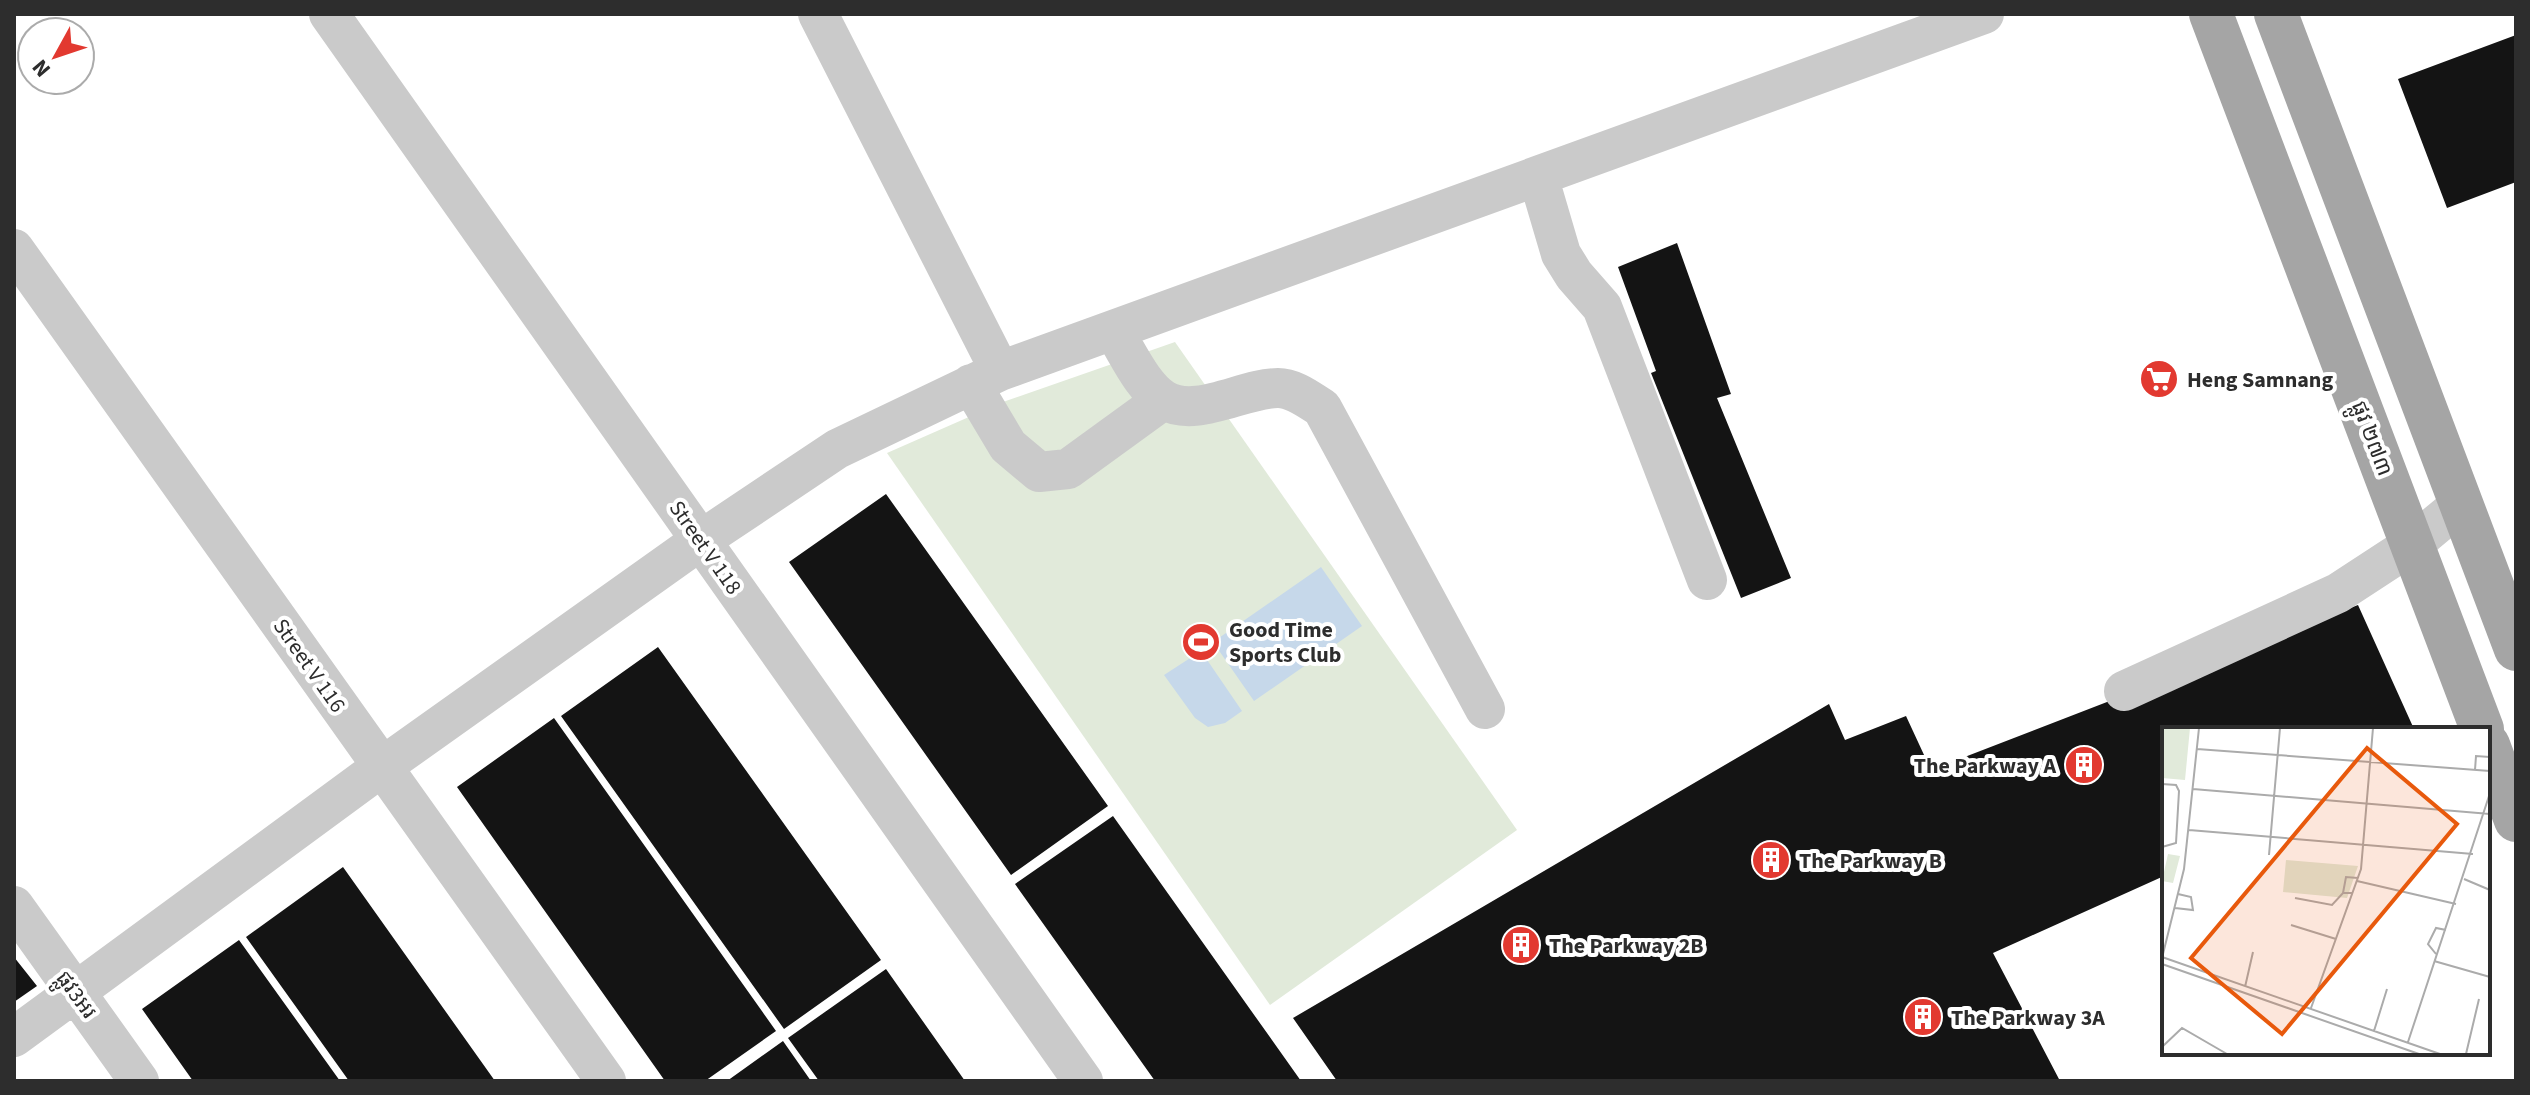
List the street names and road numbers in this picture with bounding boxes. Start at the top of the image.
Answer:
street label: ផ្លូវ ២៧៣ [2340,396,2401,482]
street label: Street V 118 [661,494,749,601]
street label: Street V 116 [265,612,353,719]
street label: ផ្លូវ3អរ [45,964,105,1027]

